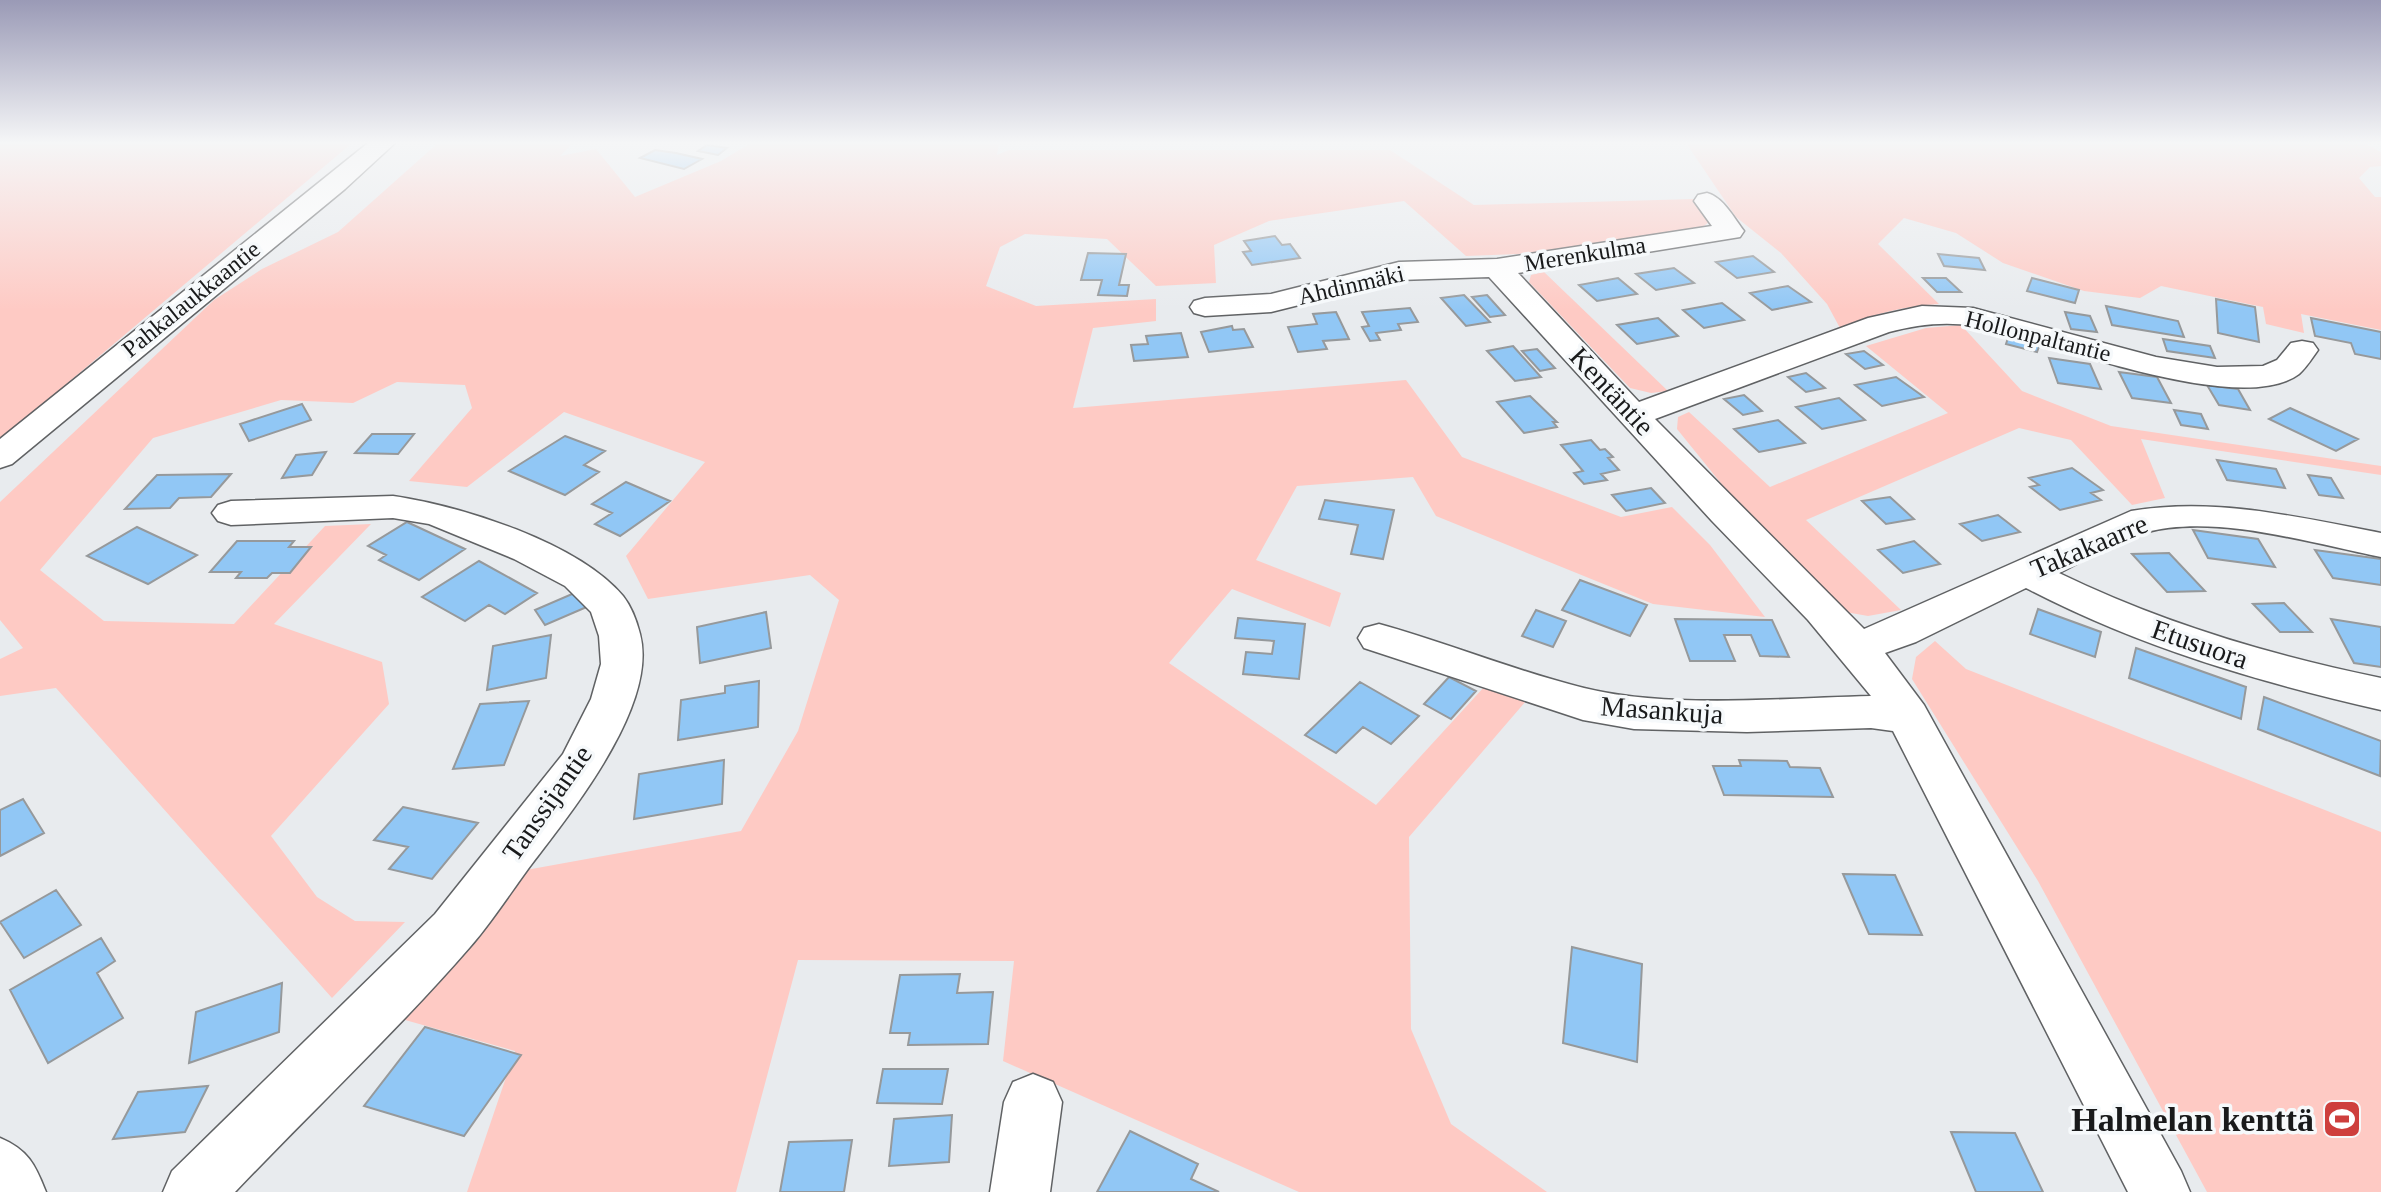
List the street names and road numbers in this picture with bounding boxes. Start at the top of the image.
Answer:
street label: Merenkulma [1522,232,1648,276]
street label: Pahkalaukkaantie [117,236,265,362]
street label: Ahdinmäki [1295,260,1407,310]
street label: Hollonpaltantie [1962,305,2114,367]
street label: Kentäntie [1564,341,1660,441]
street label: Takakaarre [2026,508,2152,584]
street label: Etusuora [2148,613,2253,675]
street label: Masankuja [1600,690,1725,730]
street label: Tanssijantie [496,739,598,867]

